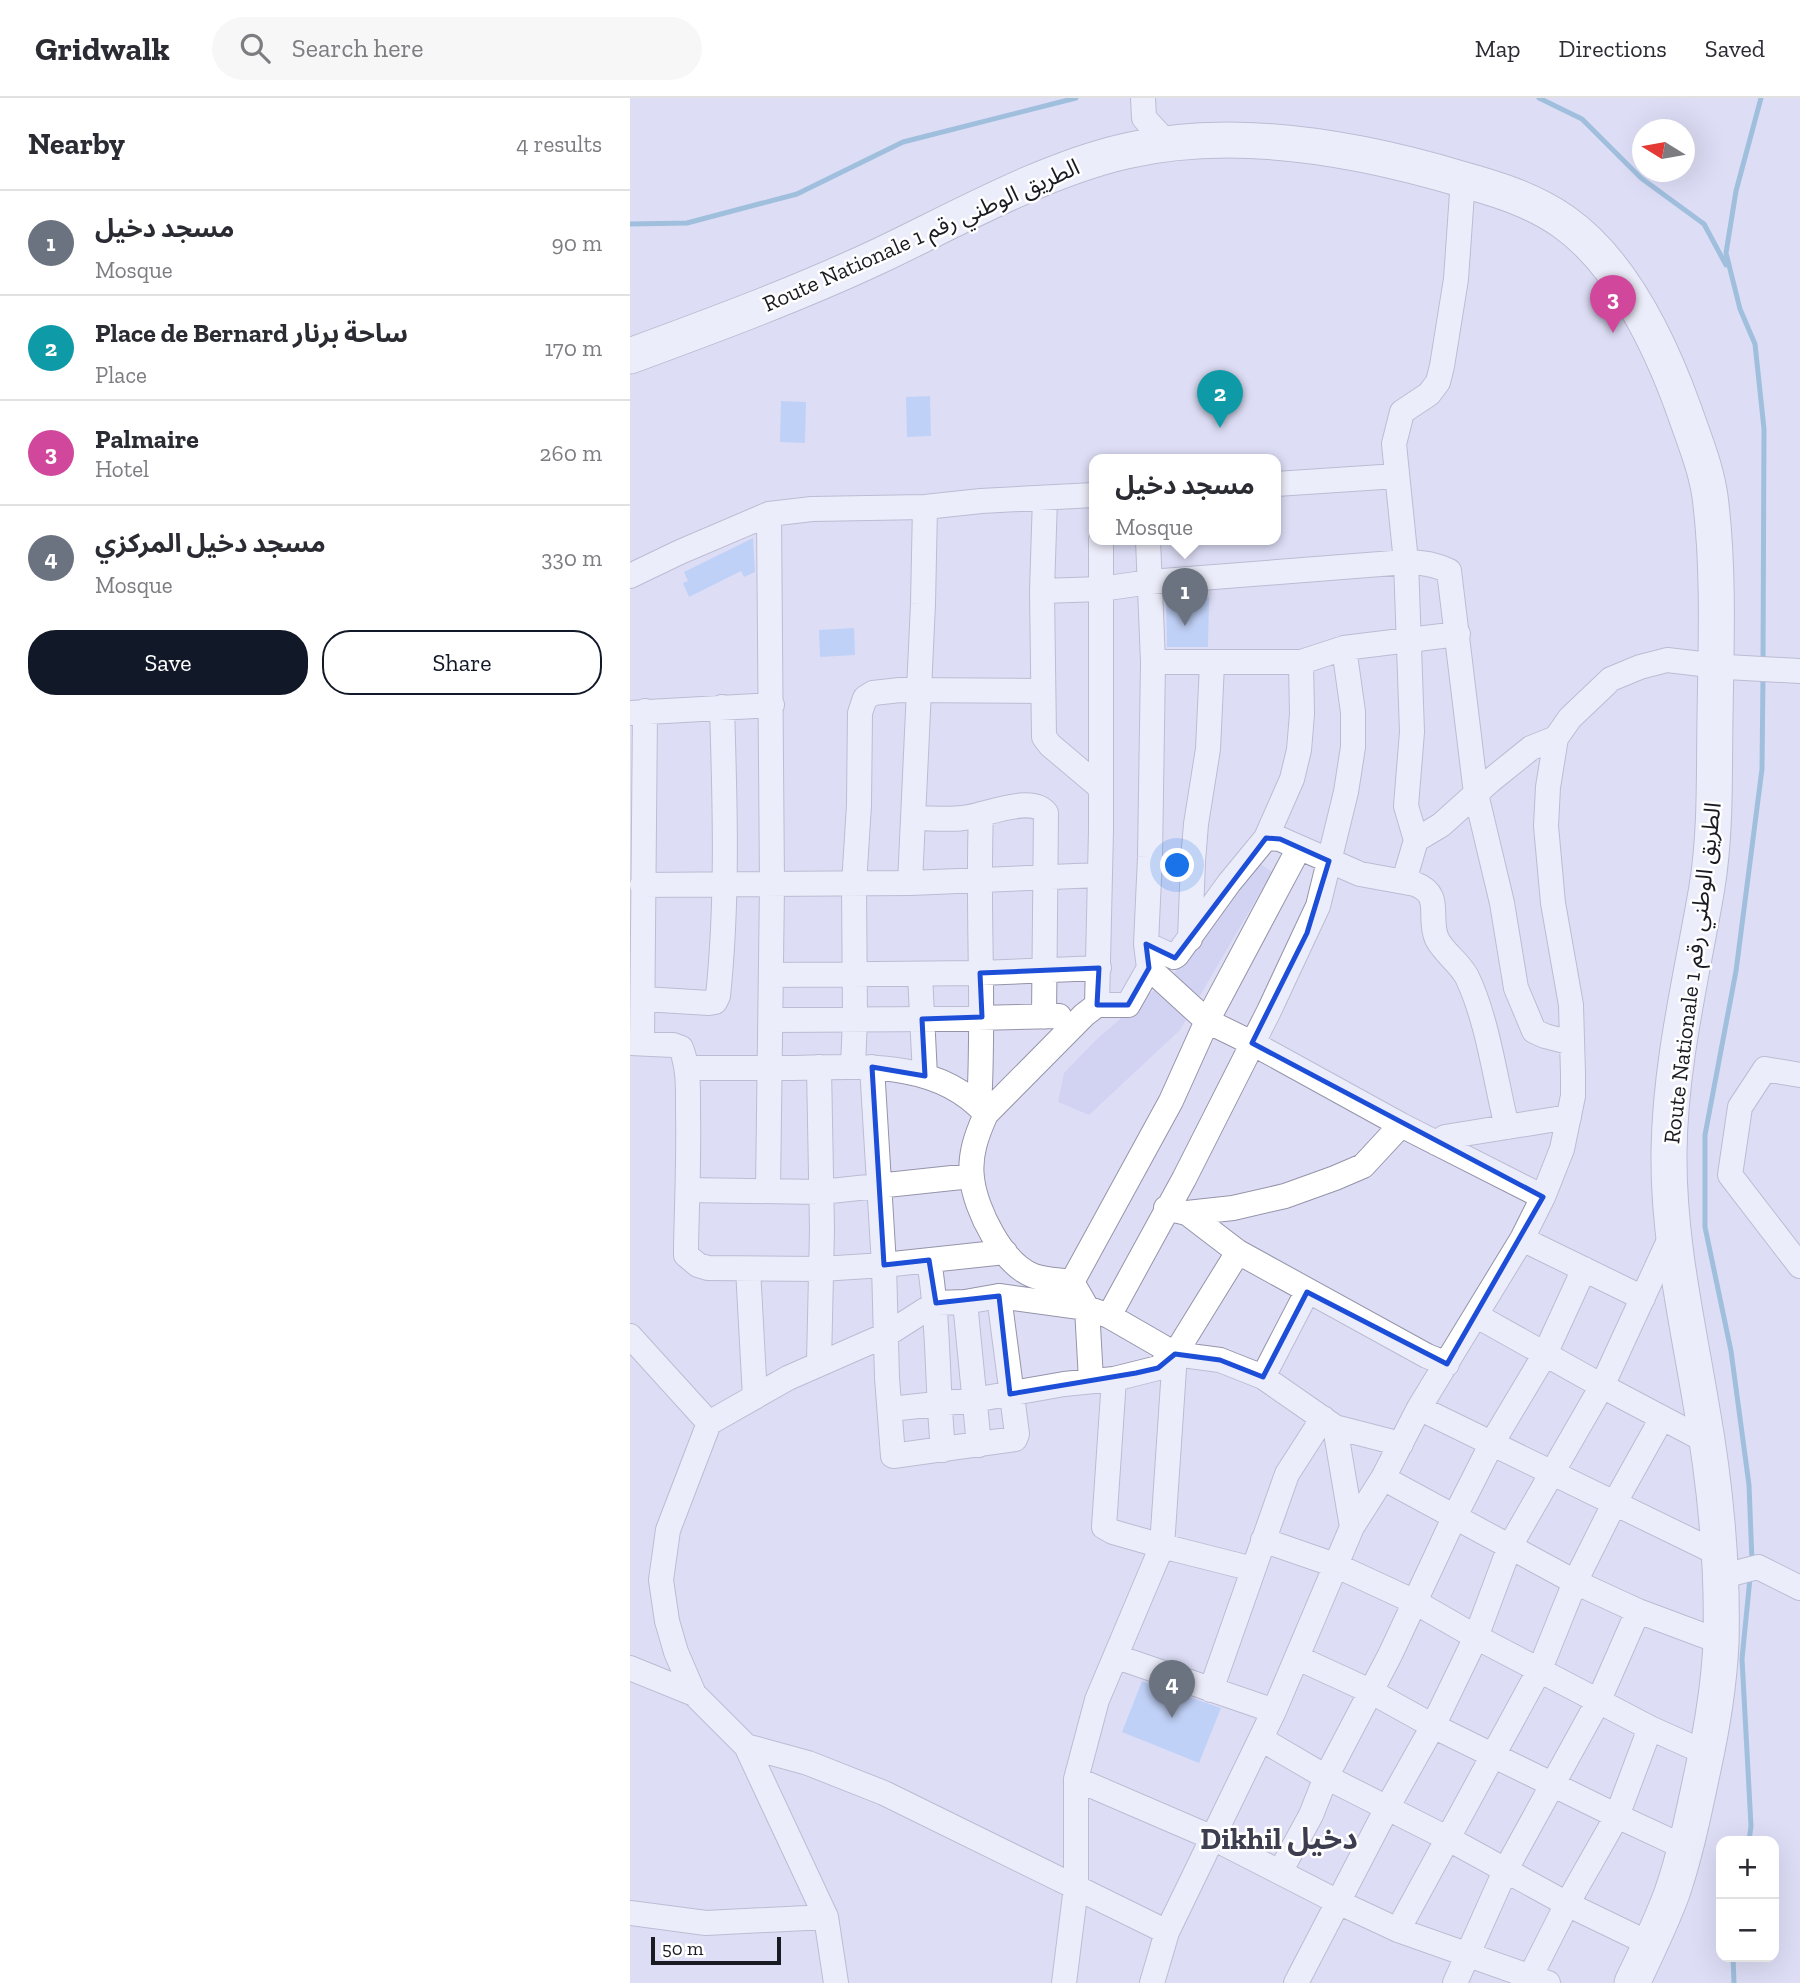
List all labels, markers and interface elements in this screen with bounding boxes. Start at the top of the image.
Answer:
search box [212,17,702,80]
text: Gridwalk [35,29,170,68]
icon: search [236,29,274,67]
text: Search here [292,32,424,64]
text: Map [1475,34,1521,63]
text: Directions [1559,34,1667,63]
text: Saved [1705,34,1765,63]
north arrow [1632,119,1695,182]
text: Nearby [28,126,125,162]
text: 4 results [516,130,602,158]
street label: Route Nationale الطريق الوطني رقم 1 [758,152,1085,321]
text: مسجد دخيل [95,212,234,244]
text: 1 [46,229,56,257]
text: 90 m [551,229,602,257]
text: Mosque [95,256,173,284]
pin: 3 [1590,275,1636,333]
text: Place de Bernard ساحة برنار [95,317,408,349]
text: 2 [45,334,57,362]
text: 170 m [544,334,602,362]
text: Place [95,361,147,389]
pin: 2 [1197,370,1243,428]
text: Palmaire [95,423,199,455]
text: 3 [45,439,57,467]
text: 260 m [540,439,602,467]
popup [1089,454,1281,545]
text: Hotel [95,455,149,483]
text: مسجد دخيل [1115,469,1255,501]
text: Mosque [1115,513,1193,541]
text: مسجد دخيل المركزي [95,527,326,559]
text: 4 [44,544,58,572]
text: 330 m [541,544,602,572]
pin: 1 [1162,568,1208,626]
text: Mosque [95,571,173,599]
button: Save [28,630,308,695]
button: Share [322,630,602,695]
street label: Route Nationale الطريق الوطني رقم 1 [1657,801,1730,1146]
your location [1160,848,1194,882]
pin: 4 [1149,1660,1195,1718]
district label: Dikhil دخيل [1200,1821,1358,1857]
map controls [1716,1836,1779,1962]
button: + [1716,1836,1779,1899]
button: − [1716,1899,1779,1962]
scale bar [651,1934,780,1966]
text: 50 m [662,1937,703,1960]

